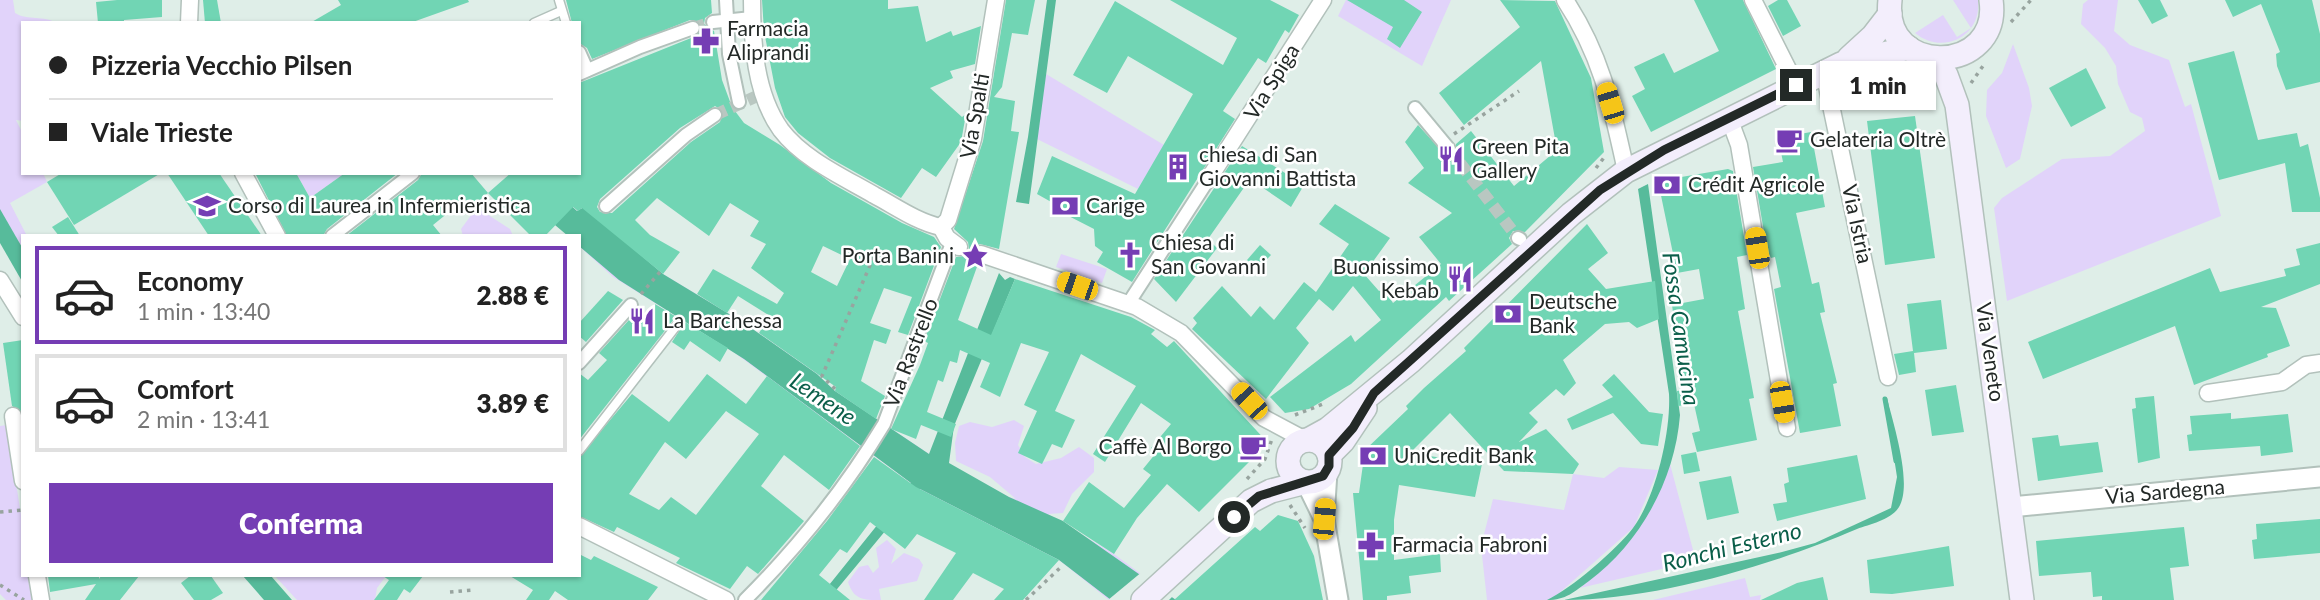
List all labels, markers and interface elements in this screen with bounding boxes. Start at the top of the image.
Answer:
place label: Farmacia Aliprandi [727,15,809,64]
pharmacy icon: Farmacia Aliprandi [691,26,721,56]
street label: Via Spiga [1238,39,1304,124]
text: Pizzeria Vecchio Pilsen [91,49,352,81]
callout: 1 min [1820,60,1936,110]
route end [1780,69,1812,101]
street label: Via Spalti [954,71,993,160]
text: 1 min [1849,71,1907,99]
car [1594,80,1627,126]
text: Viale Trieste [91,116,233,148]
cafe icon: Gelateria Oltrè [1774,125,1804,155]
place label: Gelateria Oltrè [1810,126,1946,151]
place label: Green Pita Gallery [1472,133,1569,182]
place label: chiesa di San Giovanni Battista [1199,141,1356,190]
restaurant icon: Green Pita Gallery [1436,144,1466,174]
building icon: chiesa di San Giovanni Battista [1163,152,1193,182]
bank icon: Crédit Agricole [1652,170,1682,200]
place label: Crédit Agricole [1688,171,1825,196]
street label: Via Istria [1838,182,1879,266]
school or university icon: Corso di Laurea in Infermieristica [192,191,222,221]
bank icon: Carige [1050,191,1080,221]
place label: Corso di Laurea in Infermieristica [228,192,531,217]
place label: Carige [1086,192,1145,217]
car [1744,226,1771,270]
place label: Chiesa di San Govanni [1151,229,1266,278]
church icon: Chiesa di San Govanni [1115,240,1145,270]
place icon: Porta Banini [960,241,990,271]
place label: Porta Banini [842,242,954,267]
water label: Fossa Camucina [1657,250,1707,407]
place label: Buonissimo Kebab [1333,253,1439,302]
icon: car [53,264,116,327]
restaurant icon: Buonissimo Kebab [1445,264,1475,294]
text: Economy [137,265,243,297]
car [1054,269,1101,303]
text: 2.88 € [476,279,549,311]
place label: Deutsche Bank [1529,288,1617,337]
street label: Via Rastrello [877,294,942,411]
text: 1 min · 13:40 [137,297,270,325]
bank icon: Deutsche Bank [1493,299,1523,329]
street label: Via Veneto [1972,300,2011,403]
restaurant icon: La Barchessa [627,306,657,336]
place label: La Barchessa [663,307,782,332]
water label: Lemene [785,366,862,430]
icon: car [53,372,116,435]
text: Comfort [137,373,234,405]
car [1227,378,1272,424]
car [1769,379,1796,425]
text: 3.89 € [476,387,549,419]
text: 2 min · 13:41 [137,405,270,433]
cafe icon: Caffè Al Borgo [1238,432,1268,462]
place label: Caffè Al Borgo [1098,433,1232,458]
bank icon: UniCredit Bank [1358,441,1388,471]
place label: UniCredit Bank [1394,442,1534,467]
street label: Via Sardegna [2104,473,2226,508]
button: Conferma [49,483,553,563]
car [1312,497,1337,541]
route start [1218,501,1250,533]
water label: Ronchi Esterno [1659,515,1804,577]
pharmacy icon: Farmacia Fabroni [1356,530,1386,560]
place label: Farmacia Fabroni [1392,531,1548,556]

